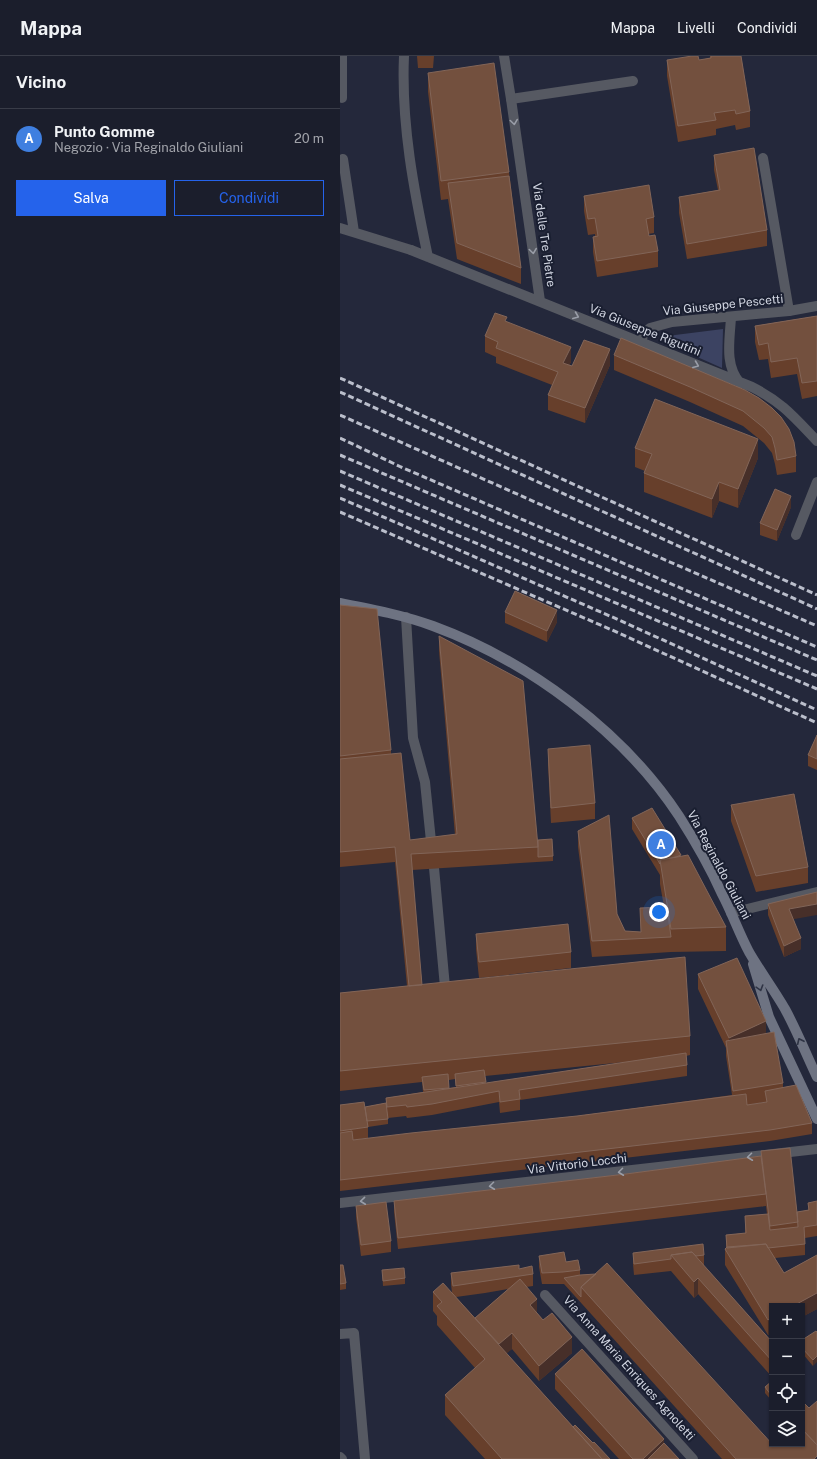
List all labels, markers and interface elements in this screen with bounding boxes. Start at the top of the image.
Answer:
text: Mappa [20,17,82,39]
text: Mappa [611,20,655,36]
text: Livelli [677,20,715,36]
text: Condividi [737,20,797,36]
text: Vicino [16,72,66,92]
one-way arrow [509,119,518,125]
text: Punto Gomme [54,123,155,140]
text: A [24,131,34,146]
text: 20 m [294,131,324,146]
text: Negozio · Via Reginaldo Giuliani [54,140,243,155]
button: Salva [16,180,166,216]
button: Condividi [174,180,324,216]
street label: Via delle Tre Pietre [530,182,558,288]
one-way arrow [528,248,537,254]
street label: Via Giuseppe Pescetti [662,292,784,318]
street label: Via Giuseppe Rigutini [587,301,703,359]
one-way arrow [572,312,579,320]
one-way arrow [693,361,700,369]
street label: Via Reginaldo Giuliani [684,808,754,922]
pin: A [648,829,674,859]
your location [649,902,669,922]
one-way arrow [755,985,764,992]
one-way arrow [797,1038,805,1046]
street label: Via Vittorio Locchi [526,1151,628,1177]
one-way arrow [747,1152,753,1161]
one-way arrow [618,1167,624,1176]
one-way arrow [489,1182,495,1191]
one-way arrow [360,1196,366,1205]
street label: Via Anna Maria Enriques Agnoletti [560,1293,698,1443]
map controls [769,1303,805,1447]
button: + [769,1303,805,1339]
button: − [769,1339,805,1375]
button: locate [769,1375,805,1411]
button: layers [769,1411,805,1447]

